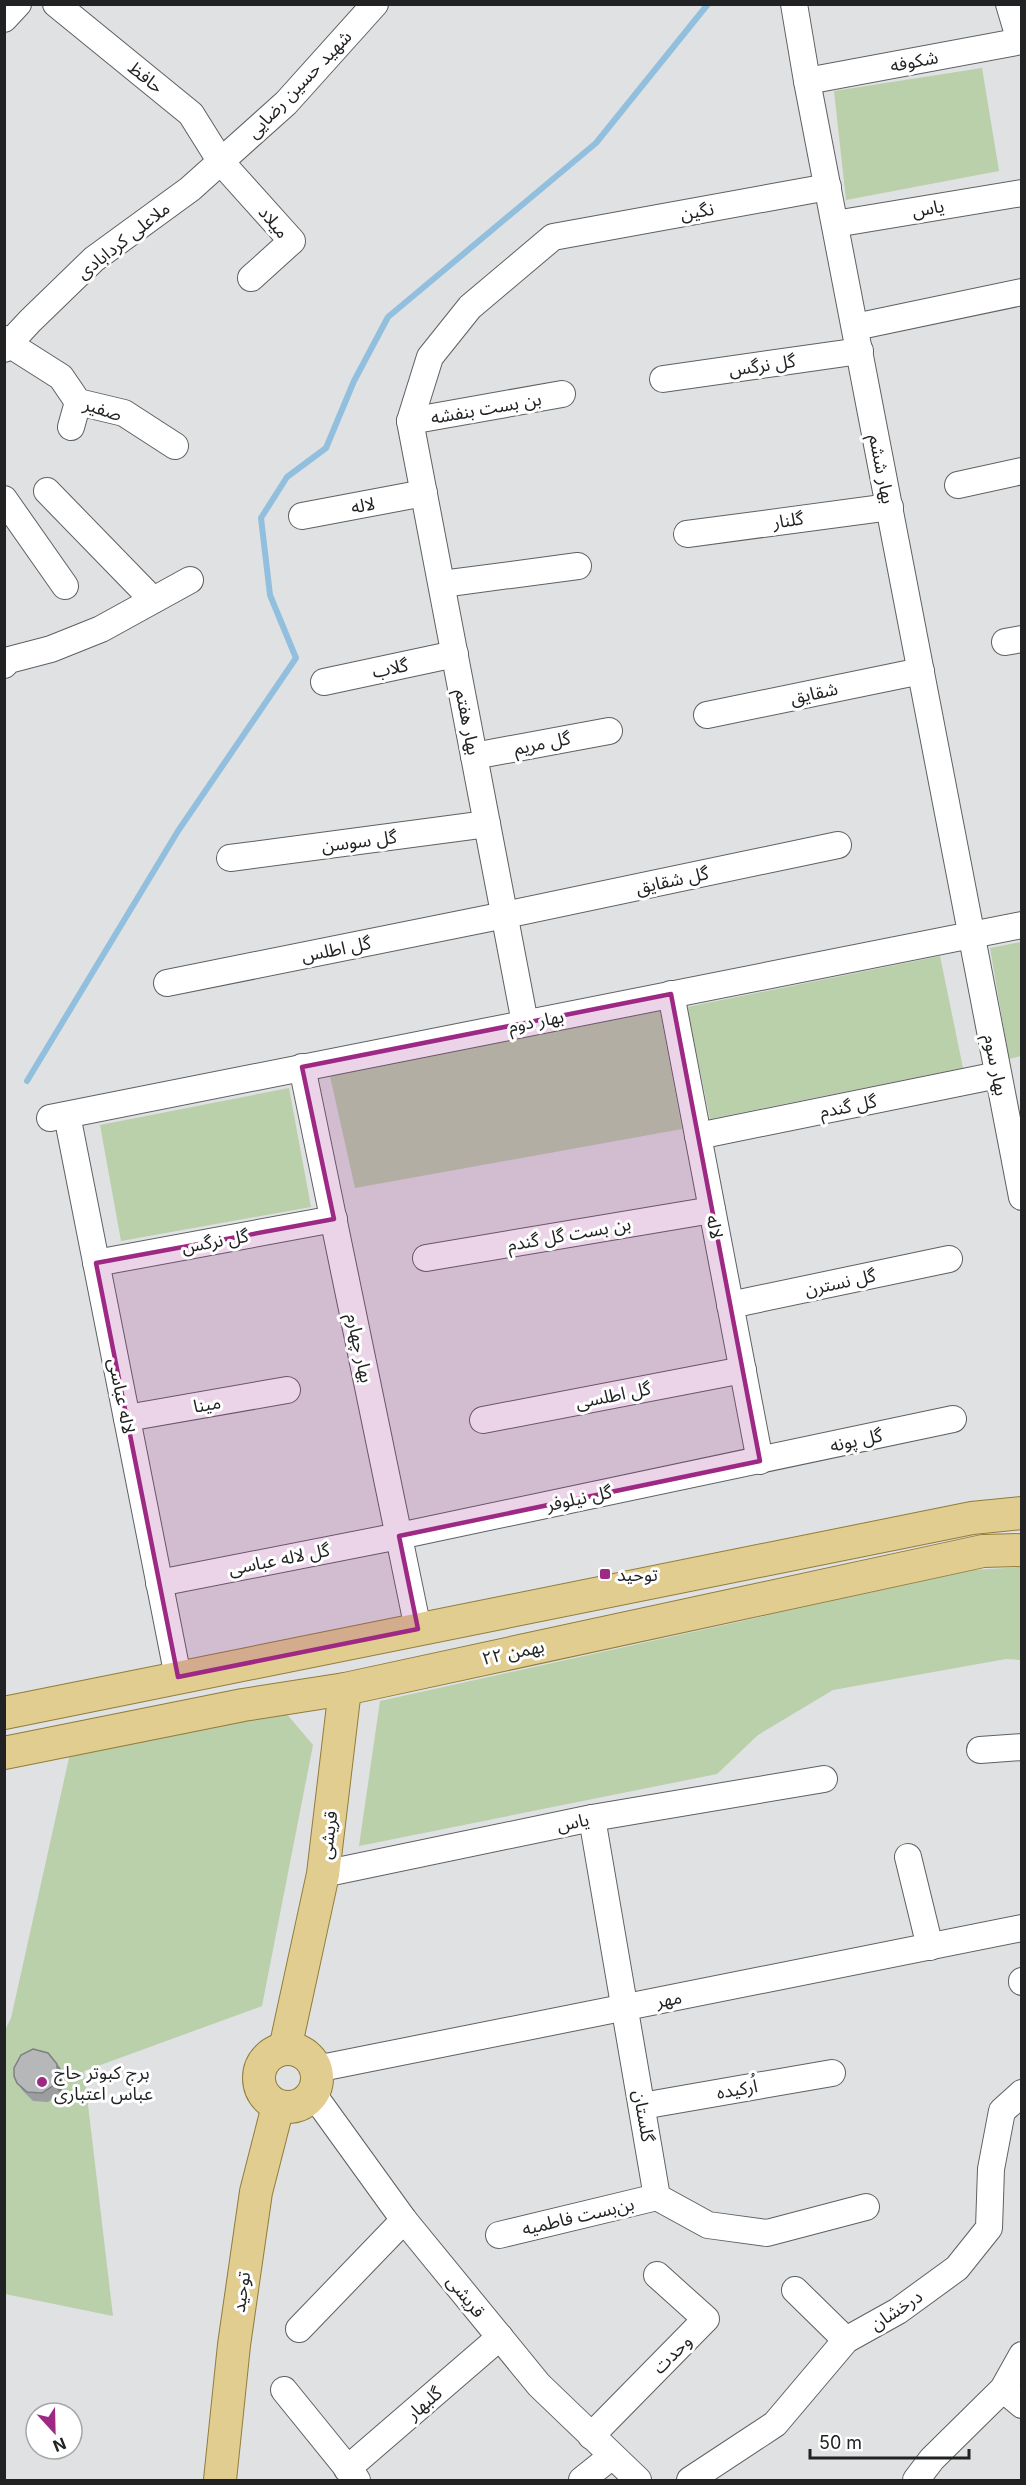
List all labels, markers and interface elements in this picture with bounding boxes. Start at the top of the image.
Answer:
street label: شهید حسین رضایی [242,26,356,143]
street label: شکوفه [888,46,940,77]
street label: حافظ [124,57,168,97]
street label: یاس [910,195,946,222]
street label: ملاعلی کردابادی [72,197,174,284]
street label: نگین [679,198,716,225]
street label: میلاد [255,202,293,242]
street label: گل نرگس [727,350,797,381]
street label: بن بست بنفشه [429,388,543,429]
street label: صفیر [80,393,125,426]
street label: بهار ششم [862,432,899,506]
street label: لاله [349,493,377,517]
street label: گلنار [770,507,805,534]
street label: گلاب [370,654,410,682]
street label: شقایق [788,678,840,709]
street label: بهار هفتم [448,687,485,757]
street label: گل مریم [512,727,573,762]
street label: گل سوسن [320,826,398,857]
street label: گل شقایق [634,862,711,899]
street label: گل اطلس [299,932,373,967]
street label: بهار دوم [506,1005,566,1041]
street label: بهار سوم [976,1032,1012,1098]
street label: گل گندم [818,1090,880,1126]
street label: بن بست گل گندم [505,1213,633,1259]
street label: لاله [702,1213,728,1241]
street label: گل نرگس [180,1225,251,1258]
street label: گل نسترن [803,1264,878,1301]
street label: بهار چهارم [338,1311,378,1385]
street label: لاله عباسی [103,1356,140,1436]
street label: گل اطلسی [574,1377,653,1414]
street label: مینا [192,1391,222,1417]
street label: گل پونه [828,1424,885,1457]
street label: گل نیلوفر [543,1481,614,1516]
street label: گل لاله عباسی [227,1539,332,1580]
place label: توحید [617,1564,658,1586]
marker: توحید [598,1567,612,1581]
street label: ۲۲ بهمن [480,1635,546,1670]
street label: یاس [555,1809,591,1836]
street label: قریشی [315,1810,342,1861]
street label: مهر [653,1986,684,2013]
place label: برج کبوتر حاج عباس اعتباری [54,2062,153,2105]
street label: اُرکیده [714,2073,759,2104]
marker: برج کبوتر حاج عباس اعتباری [35,2075,49,2089]
street label: گلستان [628,2088,659,2144]
street label: بن‌بست فاطمیه [520,2193,636,2240]
street label: توحید [228,2270,255,2314]
street label: قریشی [442,2271,489,2322]
street label: درخشان [866,2285,927,2335]
street label: وحدت [648,2330,696,2378]
street label: گلبهار [401,2382,447,2425]
north arrow [24,2401,84,2461]
scale bar [810,2422,969,2460]
text: 50 m [819,2432,862,2453]
text: N [50,2433,69,2456]

